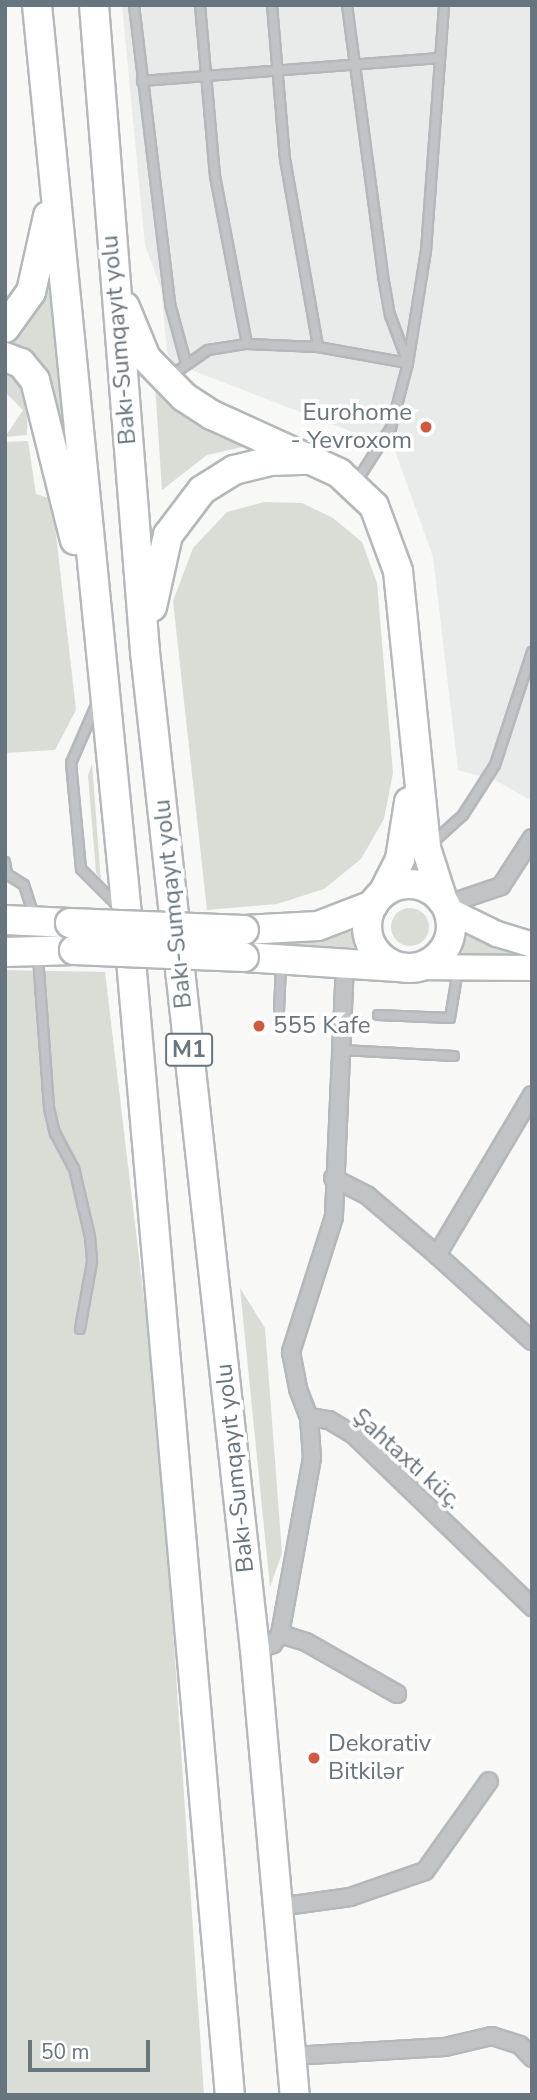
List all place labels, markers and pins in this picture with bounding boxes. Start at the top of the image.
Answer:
place label: Eurohome - Yevroxom [291,399,412,455]
marker: Eurohome - Yevroxom [418,419,434,435]
place label: 555 Kafe [273,1012,371,1040]
marker: 555 Kafe [251,1018,267,1034]
place label: Dekorativ Bitkilər [328,1730,431,1786]
marker: Dekorativ Bitkilər [306,1750,322,1766]

